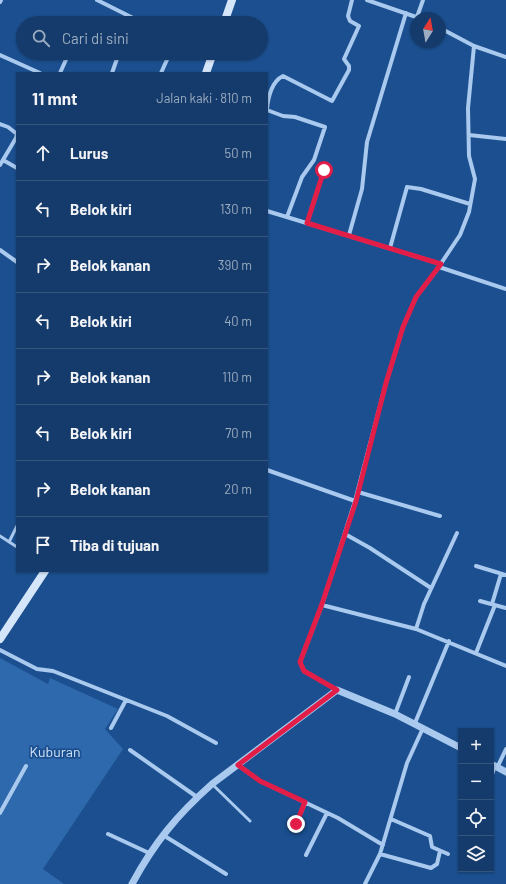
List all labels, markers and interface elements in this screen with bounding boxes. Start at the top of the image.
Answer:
north arrow [410,12,446,48]
search box [16,16,268,60]
icon: search [30,27,52,49]
text: Cari di sini [62,29,129,47]
text: 11 mnt [32,88,78,108]
text: Jalan kaki · 810 m [156,90,252,106]
icon: ahead [32,142,54,164]
text: Lurus [70,144,108,162]
text: 50 m [225,145,252,161]
route start [315,161,333,179]
icon: left [32,198,54,220]
text: Belok kiri [70,200,132,218]
text: 130 m [220,201,252,217]
icon: right [32,254,54,276]
text: Belok kanan [70,256,150,274]
text: 390 m [218,257,252,273]
icon: left [32,310,54,332]
text: Belok kiri [70,312,132,330]
text: 40 m [224,313,252,329]
icon: right [32,366,54,388]
text: Belok kanan [70,368,150,386]
text: 110 m [222,369,252,385]
icon: left [32,422,54,444]
text: Belok kiri [70,424,132,442]
text: 70 m [225,425,252,441]
icon: right [32,478,54,500]
text: Belok kanan [70,480,150,498]
text: 20 m [224,481,252,497]
icon: arrive [32,534,54,556]
text: Tiba di tujuan [70,536,159,554]
map controls [458,728,494,872]
button: + [458,728,494,764]
park label: Kuburan [30,743,80,760]
button: − [458,764,494,800]
button: locate [458,800,494,836]
route end [287,815,305,833]
button: layers [458,836,494,872]

